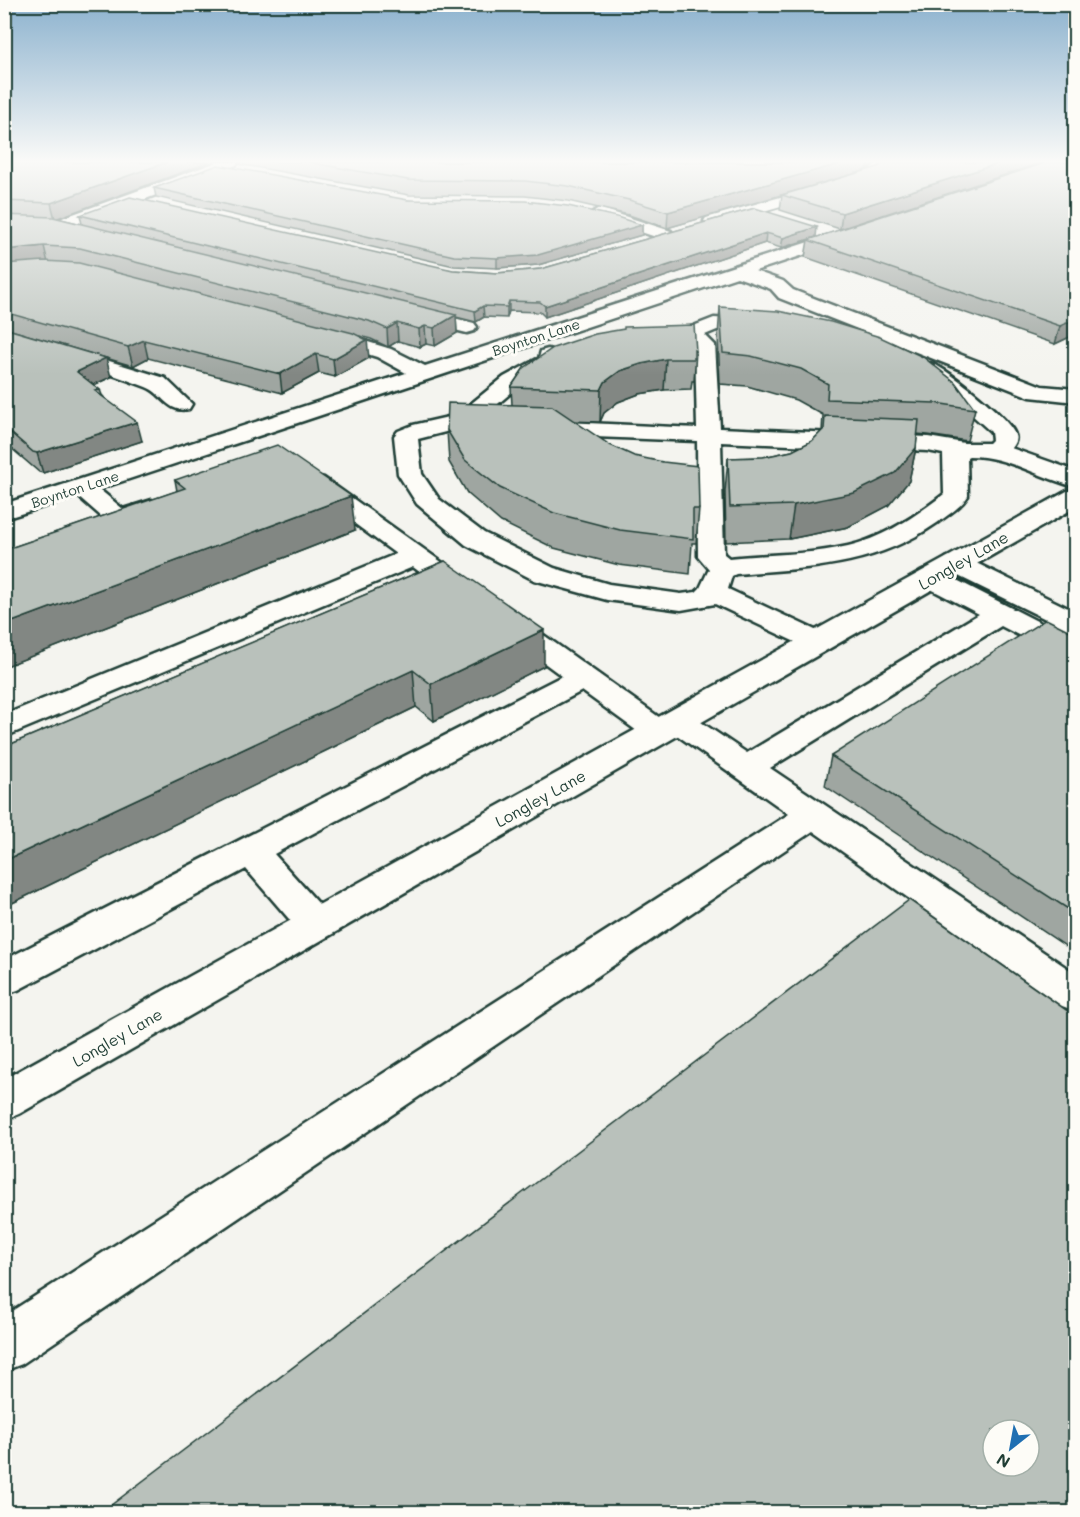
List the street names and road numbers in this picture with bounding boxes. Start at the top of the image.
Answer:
street label: Boynton Lane [490,314,582,360]
street label: Boynton Lane [29,466,121,512]
street label: Longley Lane [914,526,1012,594]
street label: Longley Lane [491,764,589,832]
street label: Longley Lane [68,1003,166,1071]

